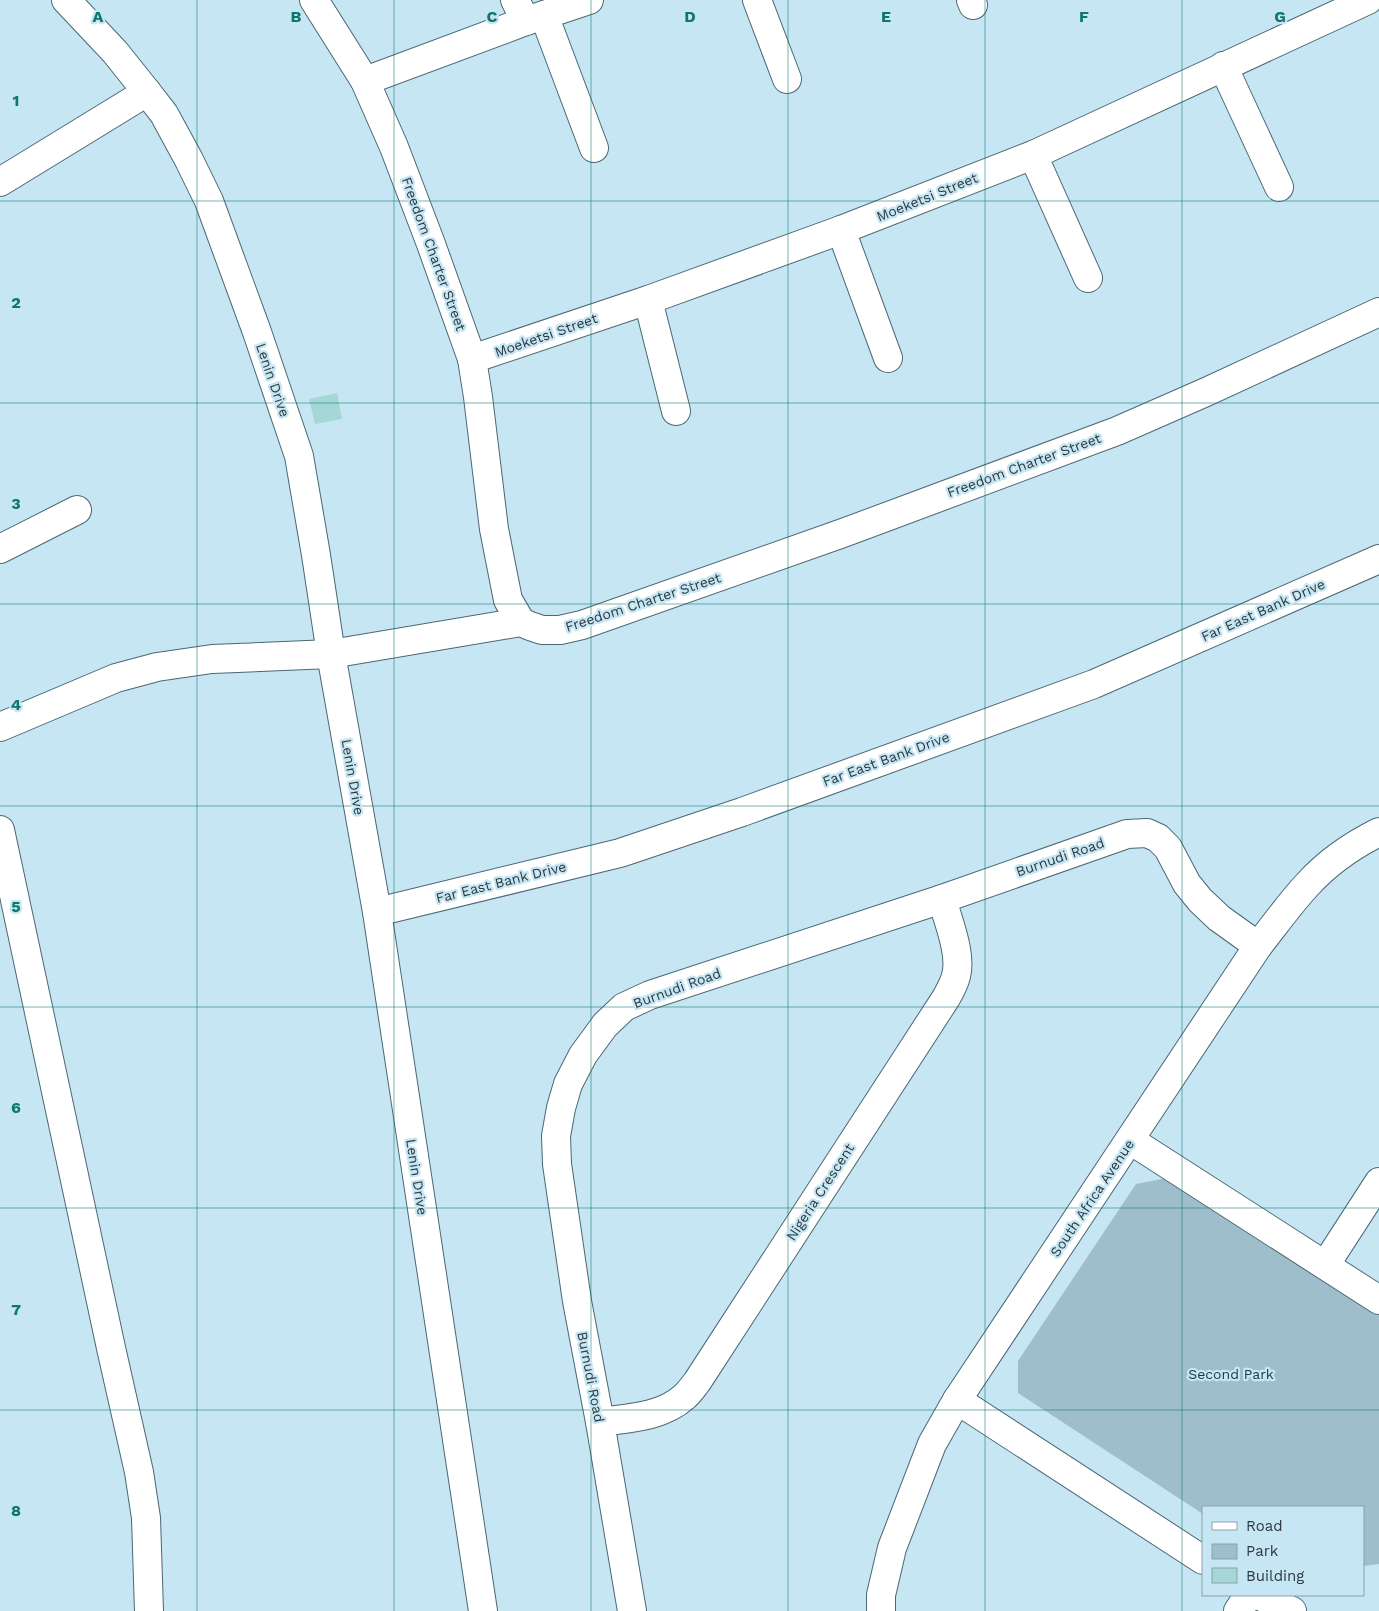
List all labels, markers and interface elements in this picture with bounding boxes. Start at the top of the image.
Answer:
text: A [93,7,104,26]
text: B [291,7,302,26]
text: C [487,7,498,26]
text: D [684,7,696,26]
text: E [881,7,891,26]
text: F [1079,7,1089,26]
text: G [1274,7,1286,26]
text: 1 [13,91,19,110]
street label: Moeketsi Street [874,169,980,225]
street label: Freedom Charter Street [399,175,469,333]
text: 2 [11,293,21,312]
street label: Moeketsi Street [492,310,600,360]
street label: Lenin Drive [253,341,293,419]
street label: Freedom Charter Street [945,430,1103,500]
text: 3 [11,494,21,513]
street label: Freedom Charter Street [563,569,723,635]
street label: Far East Bank Drive [1199,575,1327,645]
text: 4 [11,695,21,714]
street label: Far East Bank Drive [820,729,952,789]
street label: Lenin Drive [338,738,368,816]
street label: Burnudi Road [1014,834,1106,880]
street label: Far East Bank Drive [434,858,568,906]
text: 5 [11,897,21,916]
street label: Burnudi Road [631,965,723,1011]
text: 6 [11,1098,21,1117]
street label: South Africa Avenue [1047,1136,1137,1260]
street label: Lenin Drive [403,1138,431,1216]
street label: Nigeria Crescent [783,1140,857,1243]
text: 7 [11,1300,21,1319]
street label: Burnudi Road [574,1330,608,1424]
park label: Second Park [1188,1366,1274,1382]
text: 8 [11,1501,21,1520]
legend [1202,1506,1364,1596]
text: Road [1246,1517,1283,1535]
text: Park [1246,1542,1279,1560]
text: Building [1246,1567,1304,1585]

